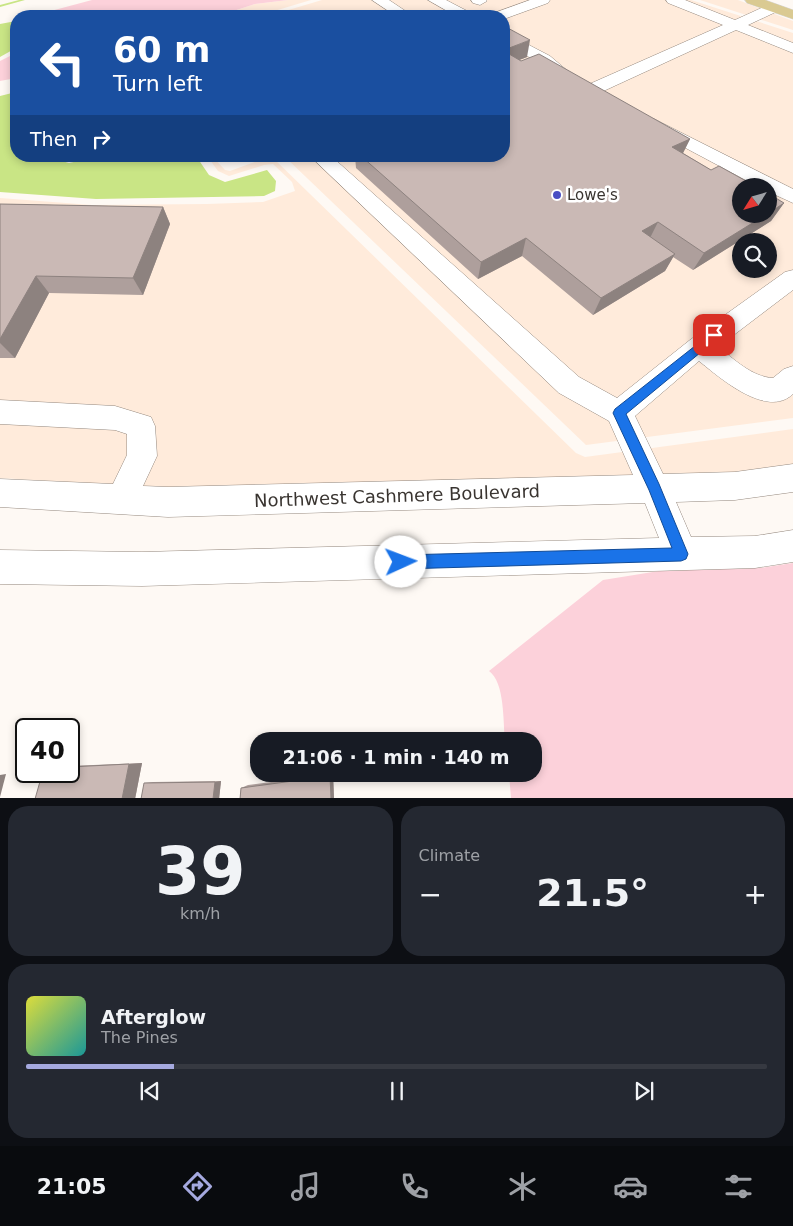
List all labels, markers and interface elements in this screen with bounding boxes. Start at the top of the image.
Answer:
icon: left [30,30,95,95]
text: 60 m [113,30,210,70]
text: Turn left [113,71,202,96]
icon: right [87,125,115,153]
text: Then [30,128,77,150]
north arrow [732,178,778,222]
map controls [732,178,777,278]
place label: Lowe's [567,186,618,204]
marker: Lowe's [551,189,563,201]
button: search [732,233,777,278]
pin [693,314,735,356]
icon: arrive [700,321,728,349]
street label: Northwest Cashmere Boulevard [254,480,540,511]
position arrow [374,535,426,587]
speed limit sign: 40 [15,718,80,783]
text: 21:06 · 1 min · 140 m [282,746,510,768]
text: 39 [155,834,245,909]
text: Climate [419,846,480,865]
text: 21.5° [536,871,649,915]
text: − [419,878,442,911]
text: + [744,878,767,911]
text: km/h [180,904,220,923]
text: Afterglow [101,1006,206,1028]
text: The Pines [101,1028,178,1047]
icon: previous [136,1077,164,1105]
icon: pause [383,1077,411,1105]
icon: next [630,1077,658,1105]
icon: directions [180,1169,215,1204]
icon: music [288,1169,323,1204]
icon: phone [397,1169,432,1204]
icon: climate [505,1169,540,1204]
icon: car [613,1169,648,1204]
icon: filters [721,1169,756,1204]
text: 21:05 [37,1174,107,1199]

